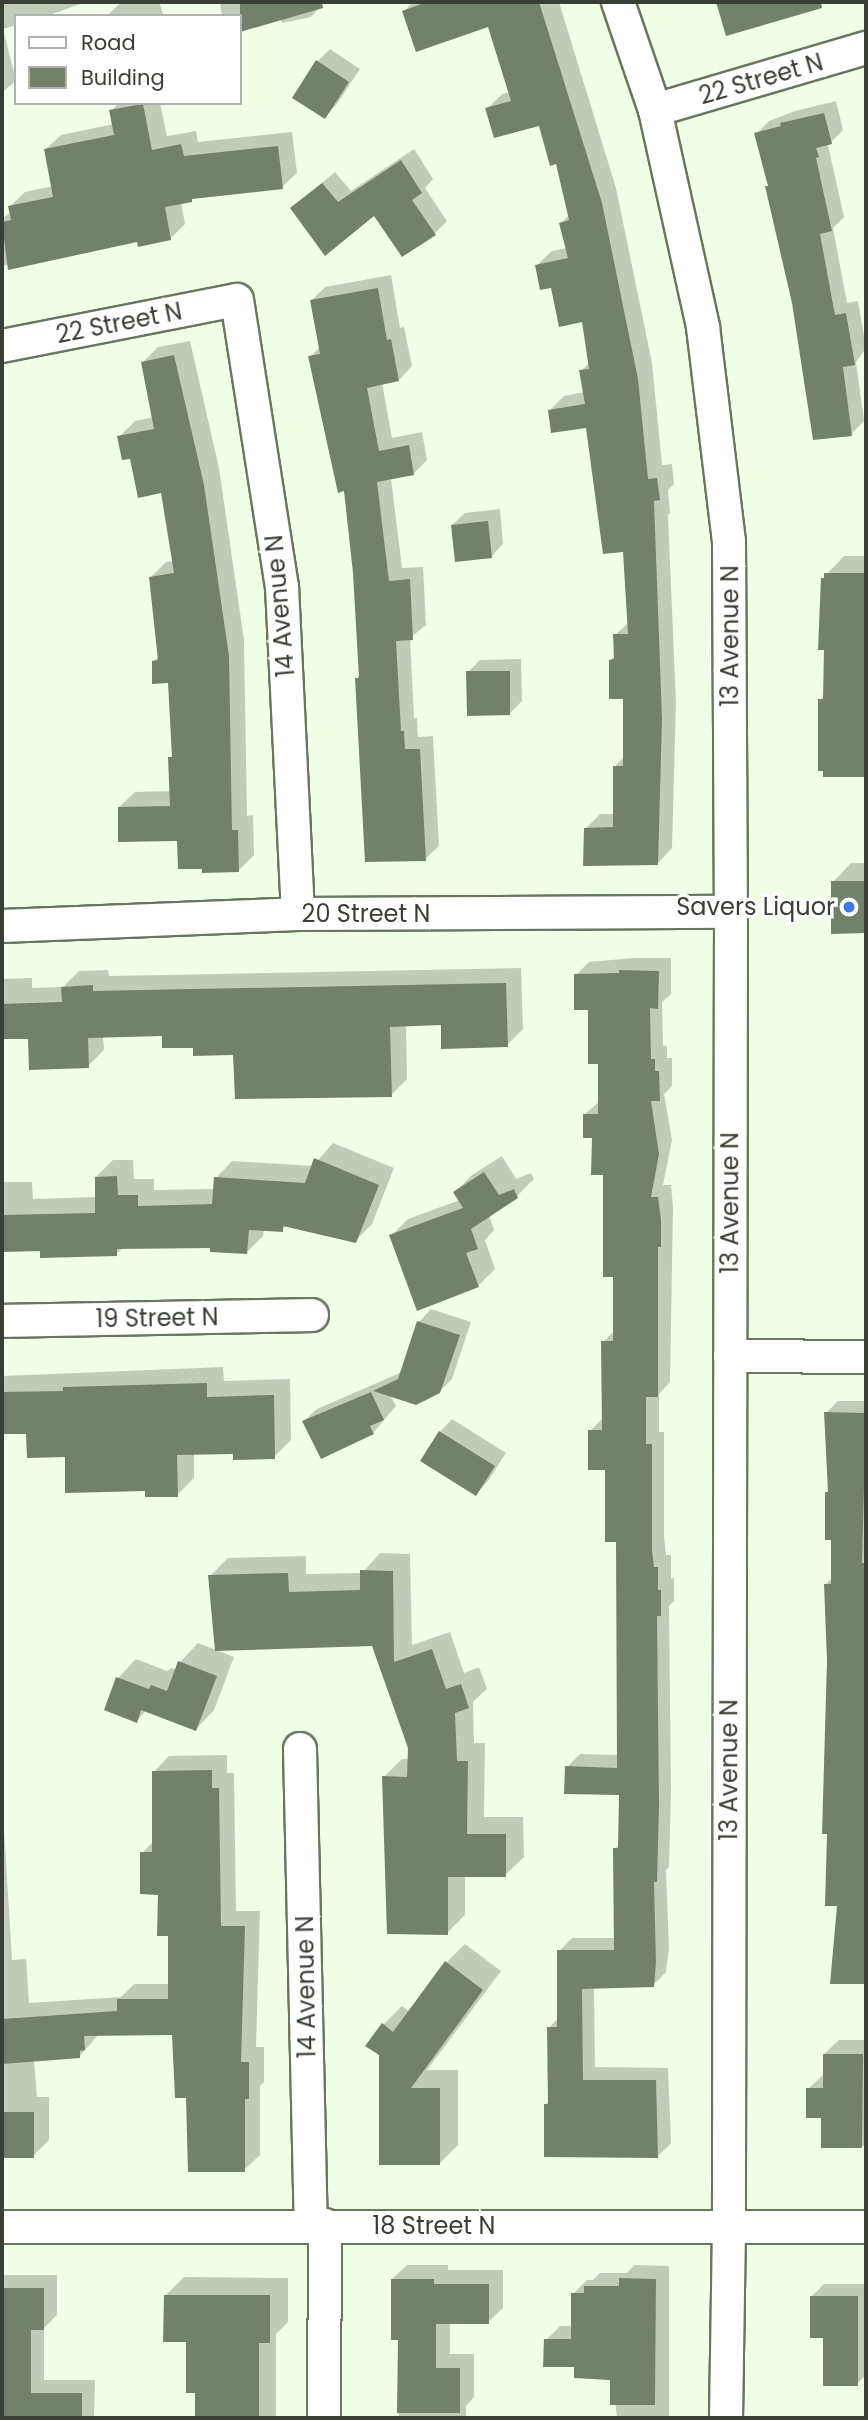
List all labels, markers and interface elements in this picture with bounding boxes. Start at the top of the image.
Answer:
legend [14,14,242,105]
text: Road [81,28,136,57]
street label: 22 Street N [696,48,826,110]
text: Building [81,63,165,92]
street label: 22 Street N [54,297,184,349]
street label: 14 Avenue N [259,534,301,678]
street label: 13 Avenue N [716,565,744,707]
place label: Savers Liquor [676,893,835,921]
marker: Savers Liquor [841,899,857,915]
street label: 20 Street N [302,900,430,928]
street label: 13 Avenue N [716,1132,744,1274]
street label: 19 Street N [95,1303,219,1333]
street label: 13 Avenue N [715,1699,743,1841]
street label: 14 Avenue N [290,1915,322,2059]
street label: 18 Street N [373,2212,495,2240]

